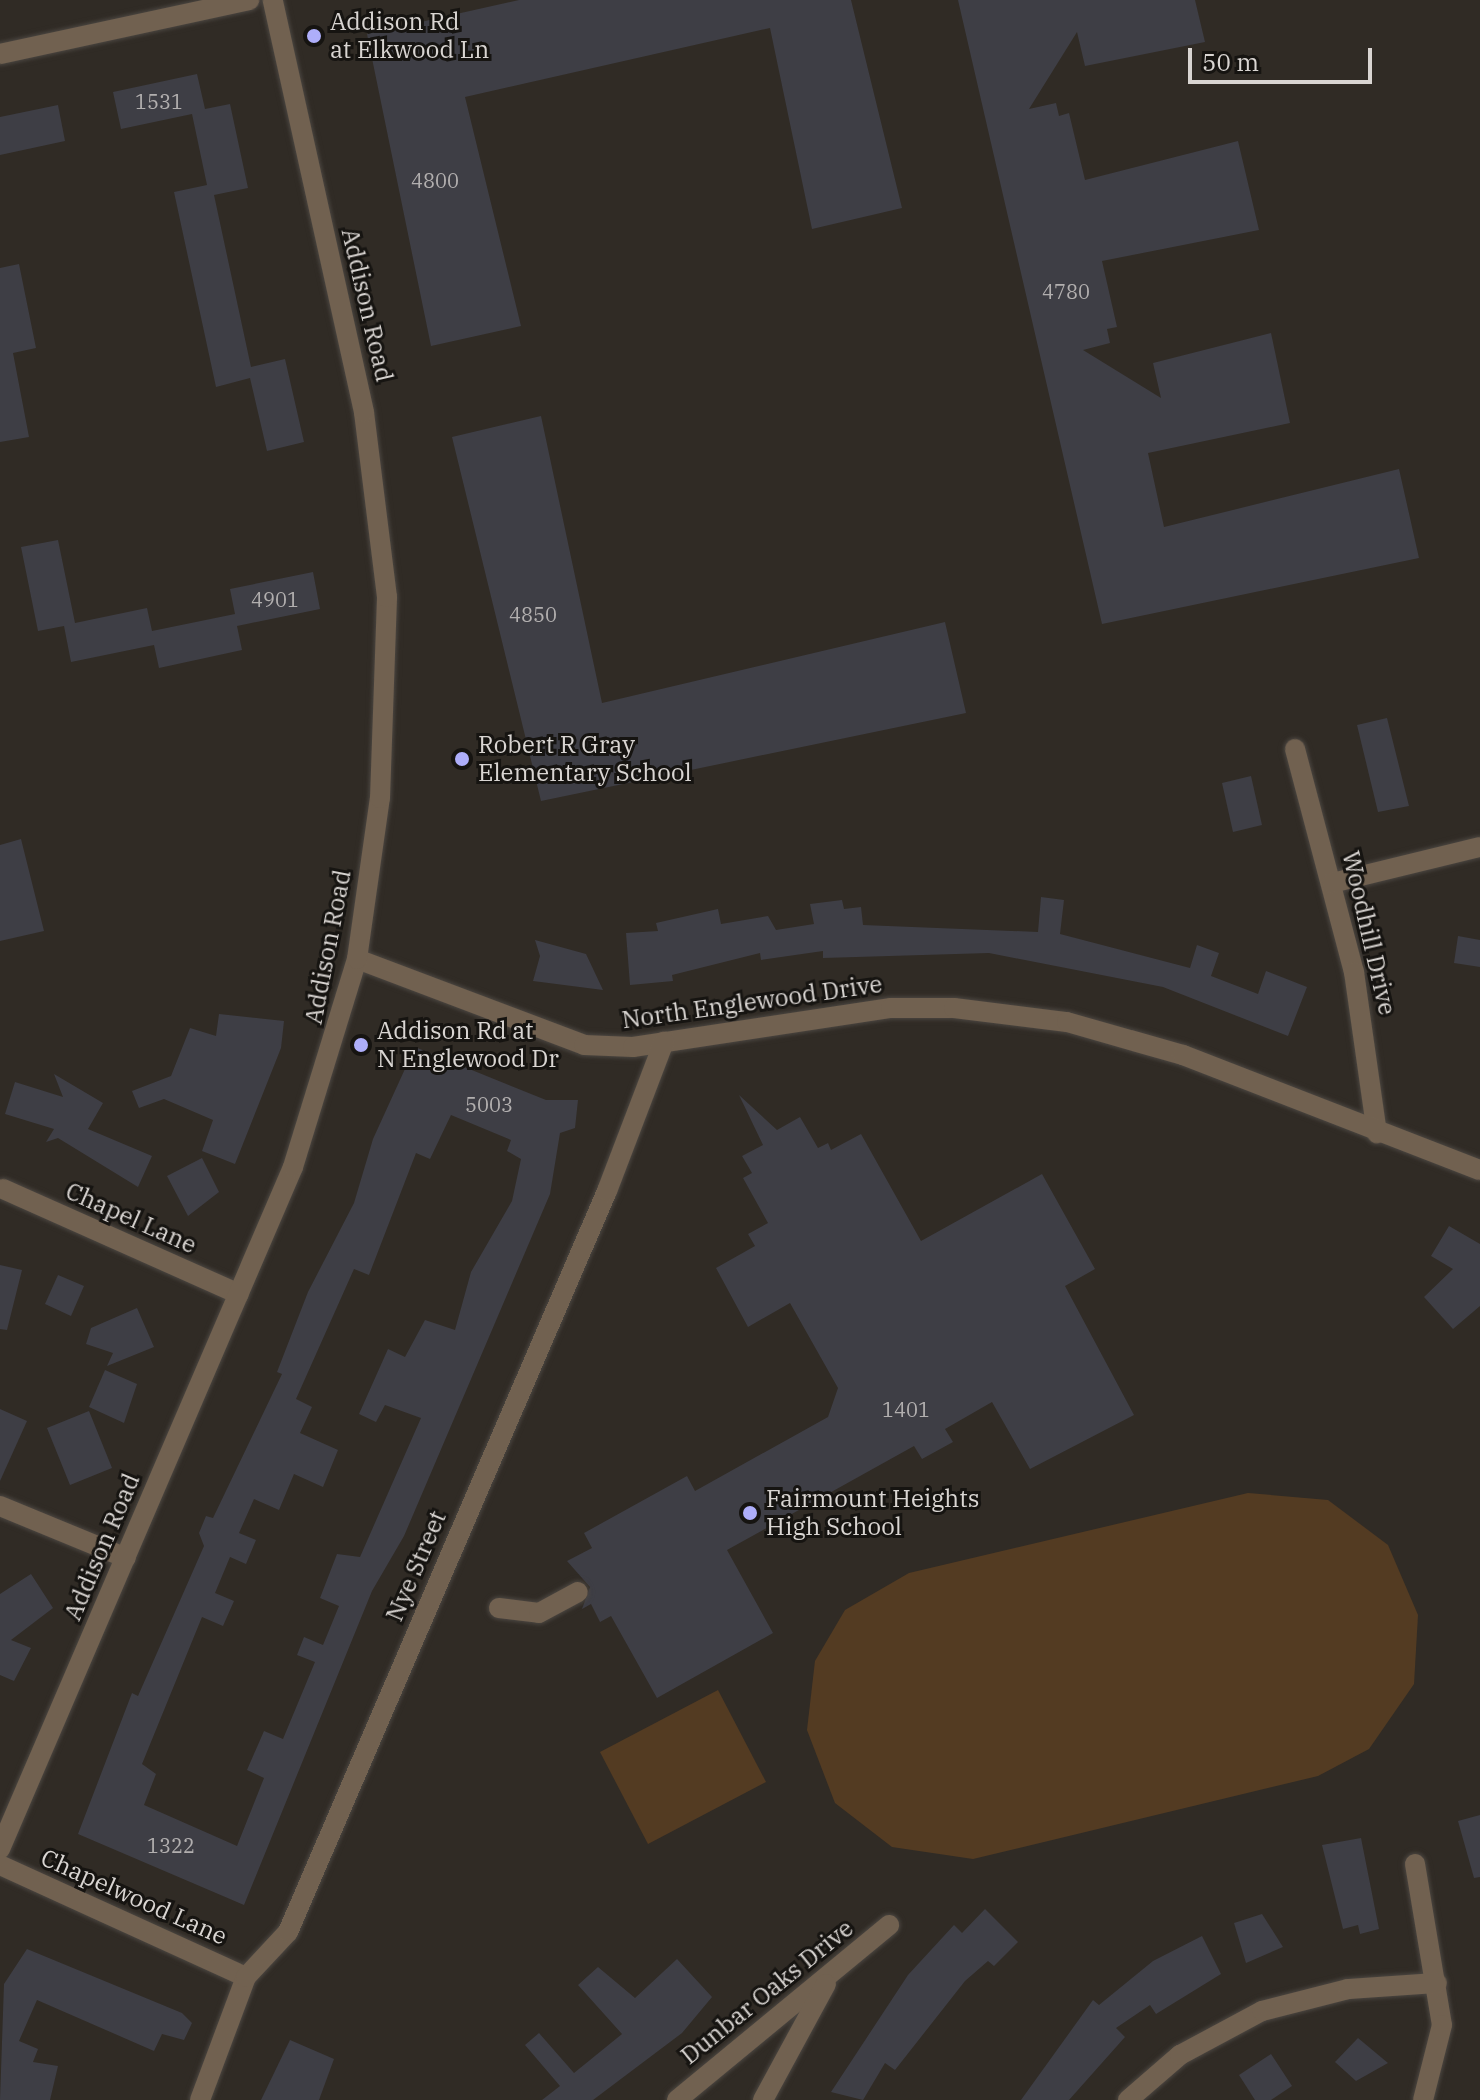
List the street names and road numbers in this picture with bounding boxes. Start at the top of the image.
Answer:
street label: Addison Road [335,226,399,384]
street label: Woodhill Drive [1336,848,1402,1018]
street label: Addison Road [299,867,357,1027]
street label: North Englewood Drive [620,969,884,1035]
street label: Chapel Lane [61,1176,201,1260]
street label: Addison Road [58,1469,146,1625]
street label: Nye Street [380,1506,452,1626]
street label: Chapelwood Lane [37,1843,231,1951]
street label: Dunbar Oaks Drive [675,1914,859,2070]

